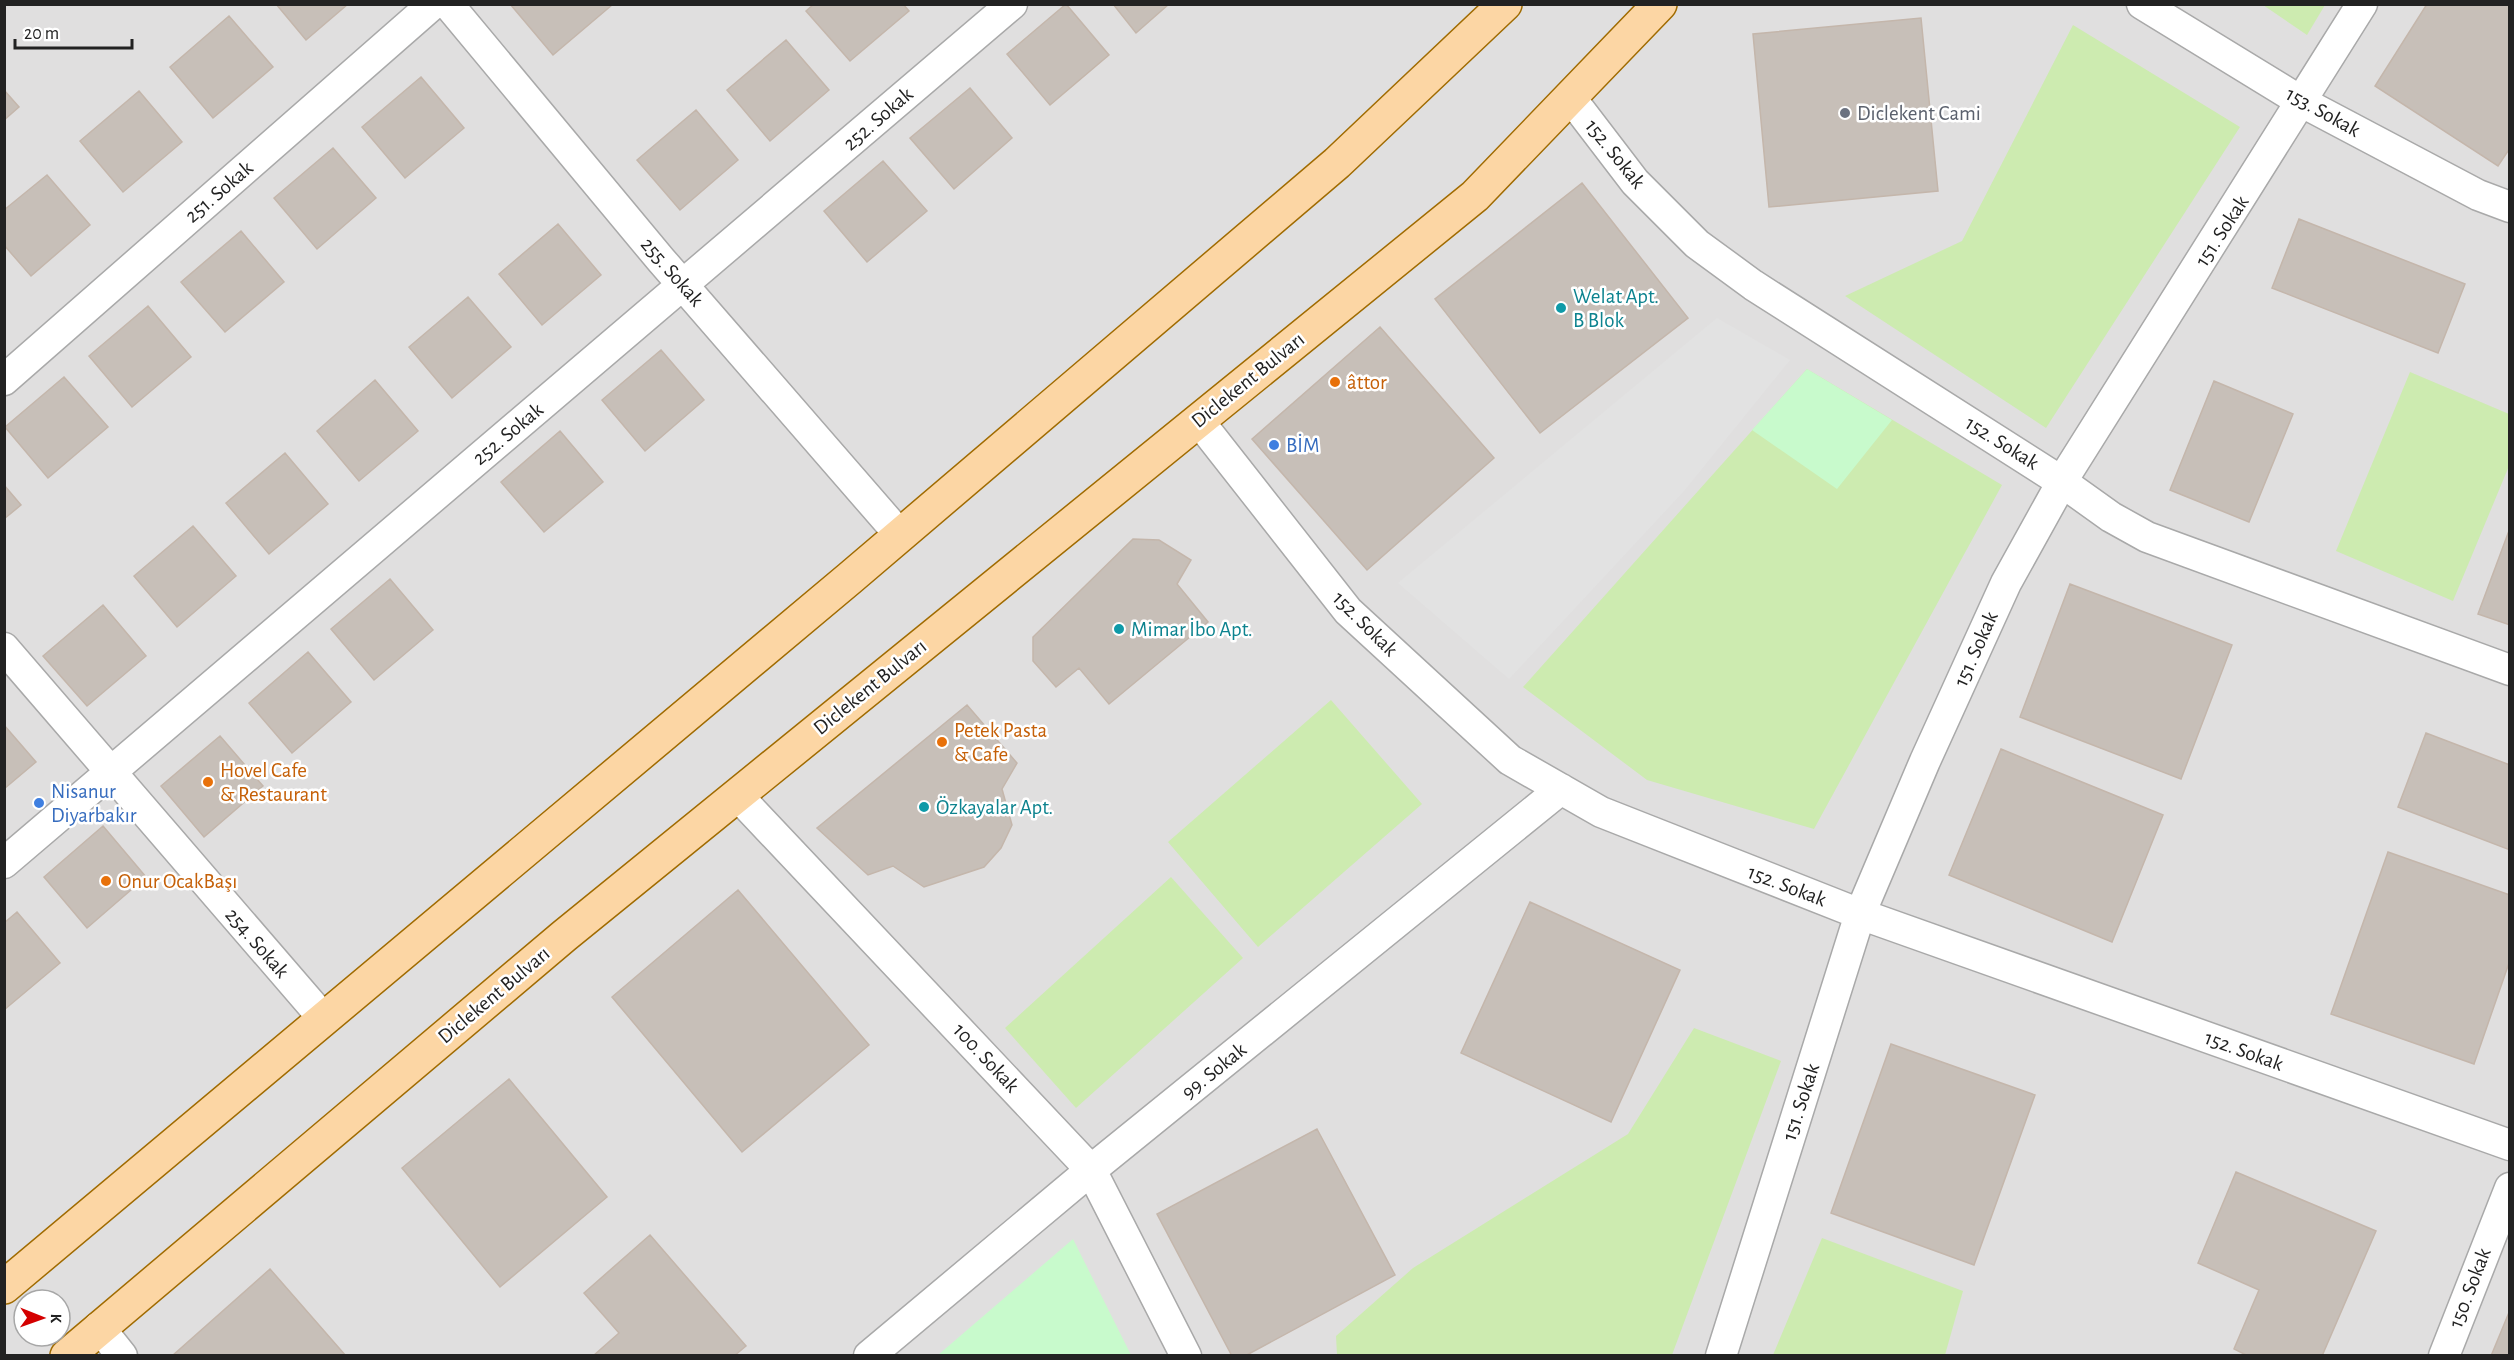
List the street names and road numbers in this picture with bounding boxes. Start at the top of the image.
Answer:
street label: 252. Sokak [839,83,917,155]
street label: 153. Sokak [2282,83,2364,141]
street label: 152. Sokak [1581,115,1649,193]
street label: 251. Sokak [181,157,257,227]
street label: 151. Sokak [2191,191,2253,270]
street label: 255. Sokak [637,234,708,311]
street label: Diclekent Bulvarı [1188,328,1308,432]
street label: 252. Sokak [469,399,547,469]
street label: 152. Sokak [1962,412,2043,474]
street label: 152. Sokak [1329,588,1402,661]
street label: 151. Sokak [1950,608,2002,690]
street label: Diclekent Bulvarı [810,635,930,739]
street label: 152. Sokak [1745,861,1829,911]
street label: 254. Sokak [221,904,293,982]
street label: Diclekent Bulvarı [434,942,554,1048]
street label: 100. Sokak [949,1019,1023,1097]
street label: 152. Sokak [2202,1027,2287,1075]
street label: 99. Sokak [1178,1039,1251,1103]
street label: 151. Sokak [1779,1060,1823,1143]
street label: 150. Sokak [2445,1245,2495,1331]

